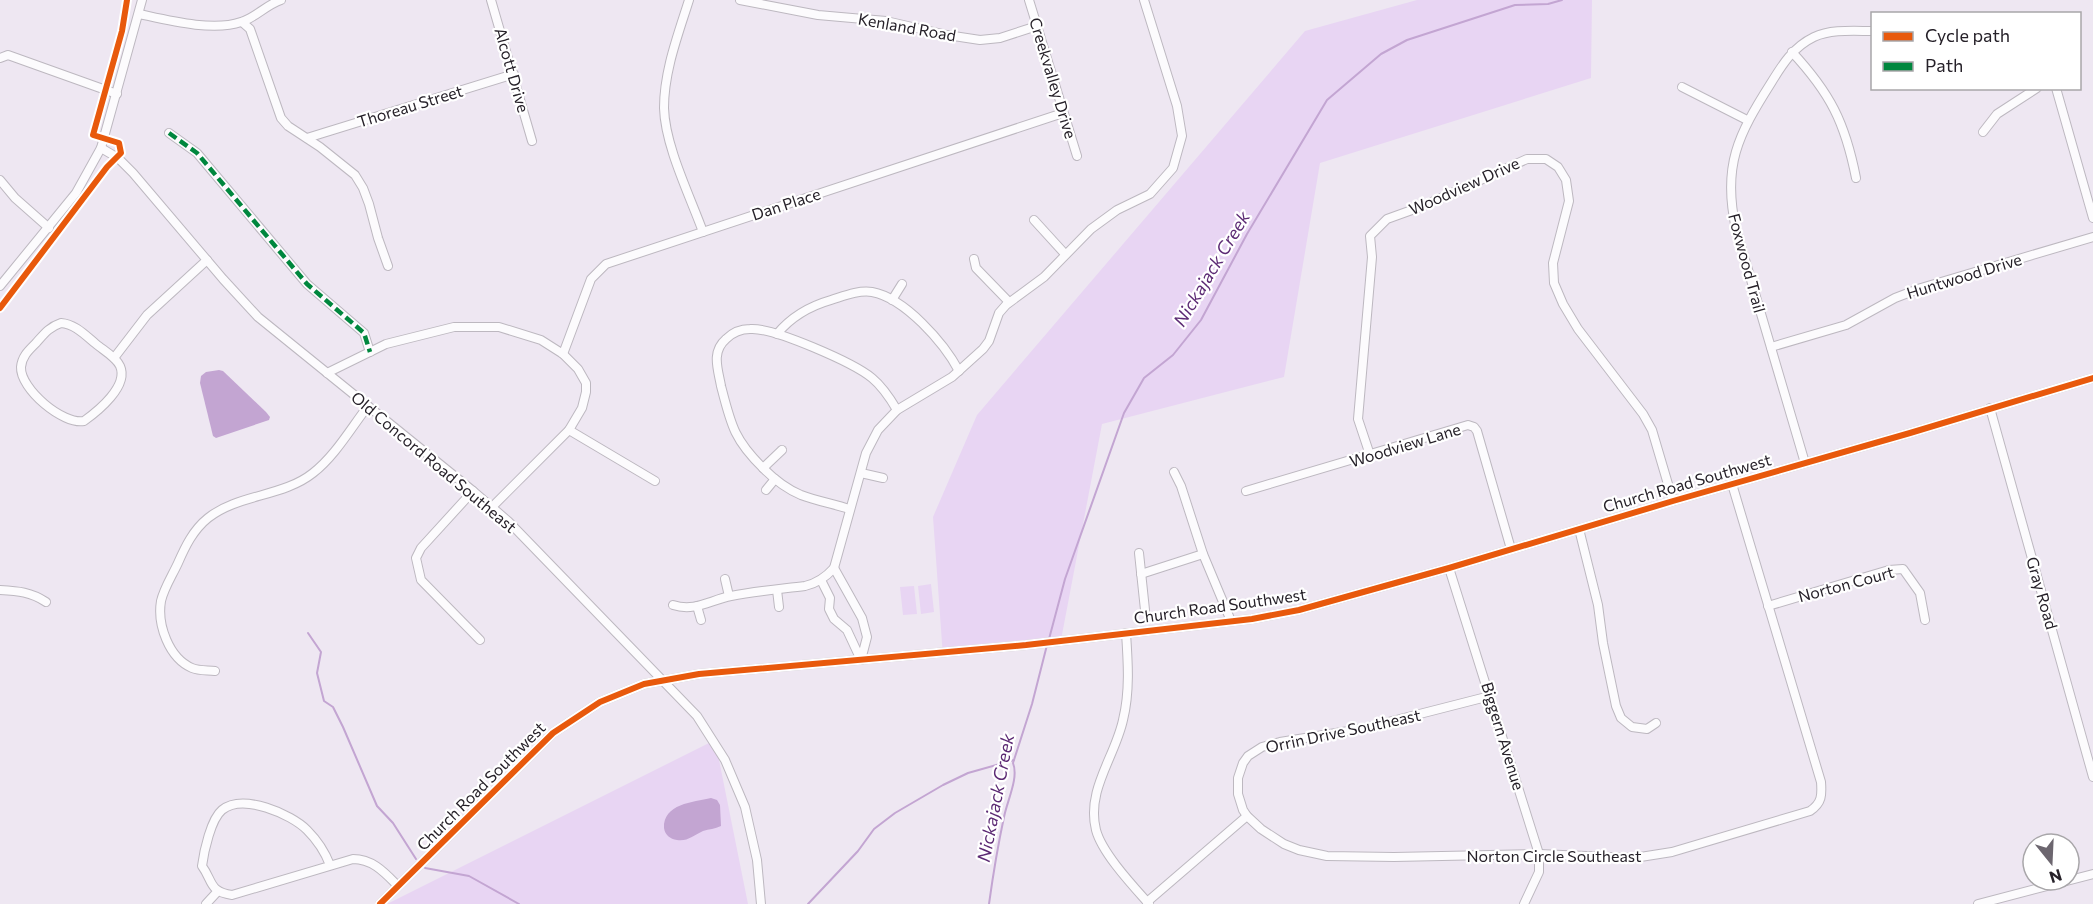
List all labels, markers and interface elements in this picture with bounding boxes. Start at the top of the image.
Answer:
street label: Kenland Road [857,9,958,44]
legend [1871,12,2081,90]
street label: Creekvalley Drive [1026,15,1081,141]
text: Cycle path [1925,24,2010,46]
street label: Alcott Drive [491,25,534,114]
text: Path [1925,54,1963,76]
street label: Thoreau Street [355,80,465,131]
street label: Woodview Drive [1406,153,1522,218]
street label: Dan Place [749,183,823,224]
water label: Nickajack Creek [1168,206,1255,330]
street label: Foxwood Trail [1725,211,1770,315]
street label: Huntwood Drive [1904,249,2024,302]
street label: Old Concord Road Southeast [348,387,521,537]
street label: Woodview Lane [1347,419,1463,470]
street label: Church Road Southwest [1601,449,1774,516]
street label: Gray Road [2023,554,2062,631]
street label: Norton Court [1796,561,1896,605]
street label: Church Road Southwest [1132,584,1308,627]
street label: Biggern Avenue [1478,680,1529,792]
street label: Orrin Drive Southeast [1264,705,1423,756]
street label: Church Road Southwest [412,717,549,854]
water label: Nickajack Creek [972,731,1018,864]
north arrow [2021,832,2081,892]
street label: Norton Circle Southeast [1466,846,1642,865]
text: N [2047,866,2064,888]

